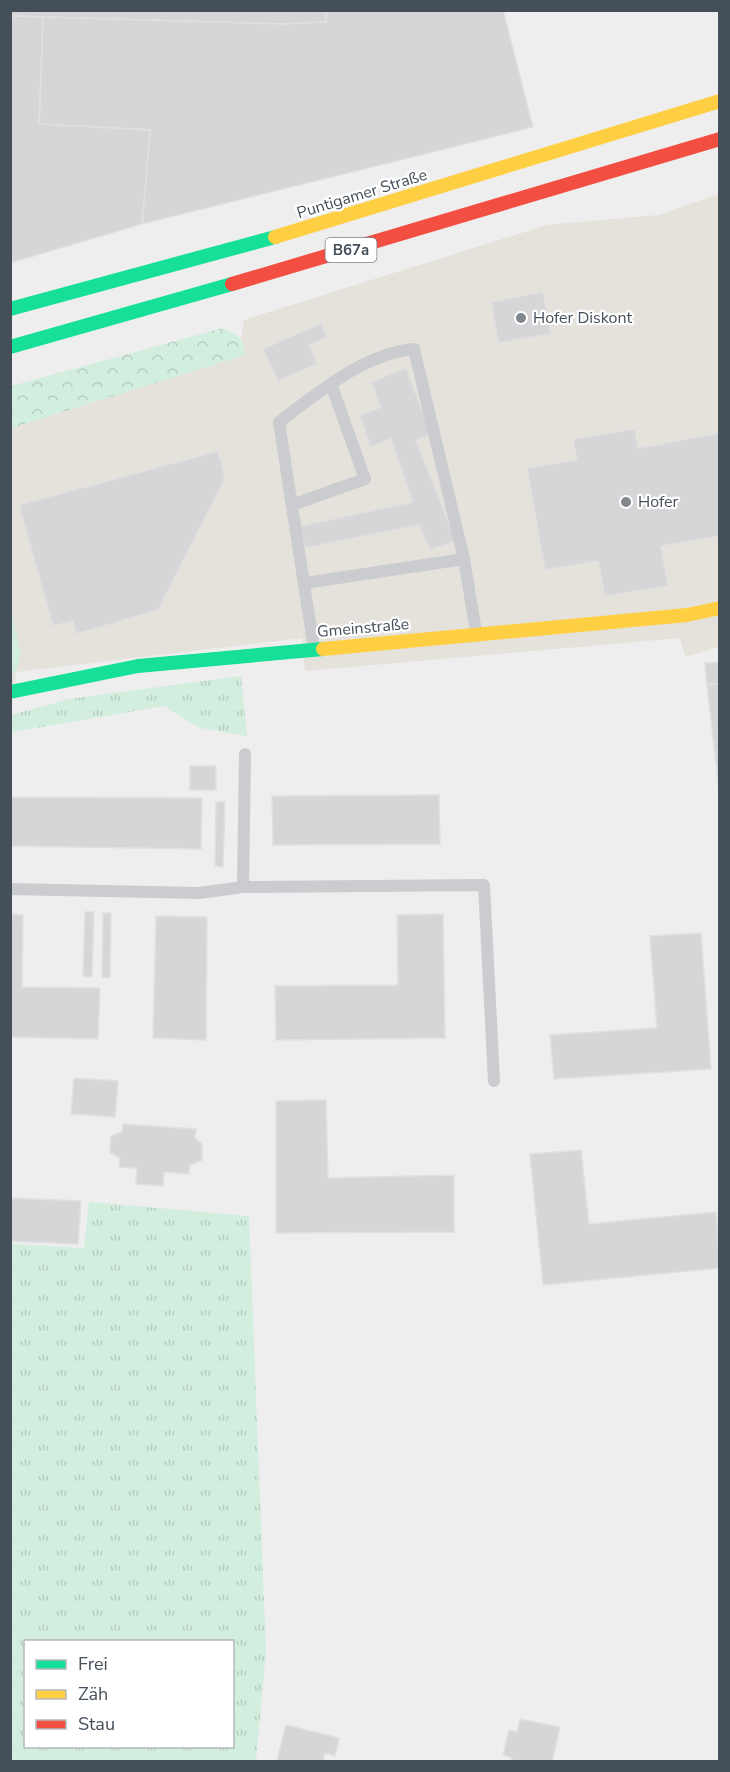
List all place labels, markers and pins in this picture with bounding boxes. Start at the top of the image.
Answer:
place label: Hofer Diskont [533,307,633,329]
marker: Hofer Diskont [514,311,528,325]
place label: Hofer [638,491,679,513]
marker: Hofer [619,495,633,509]

